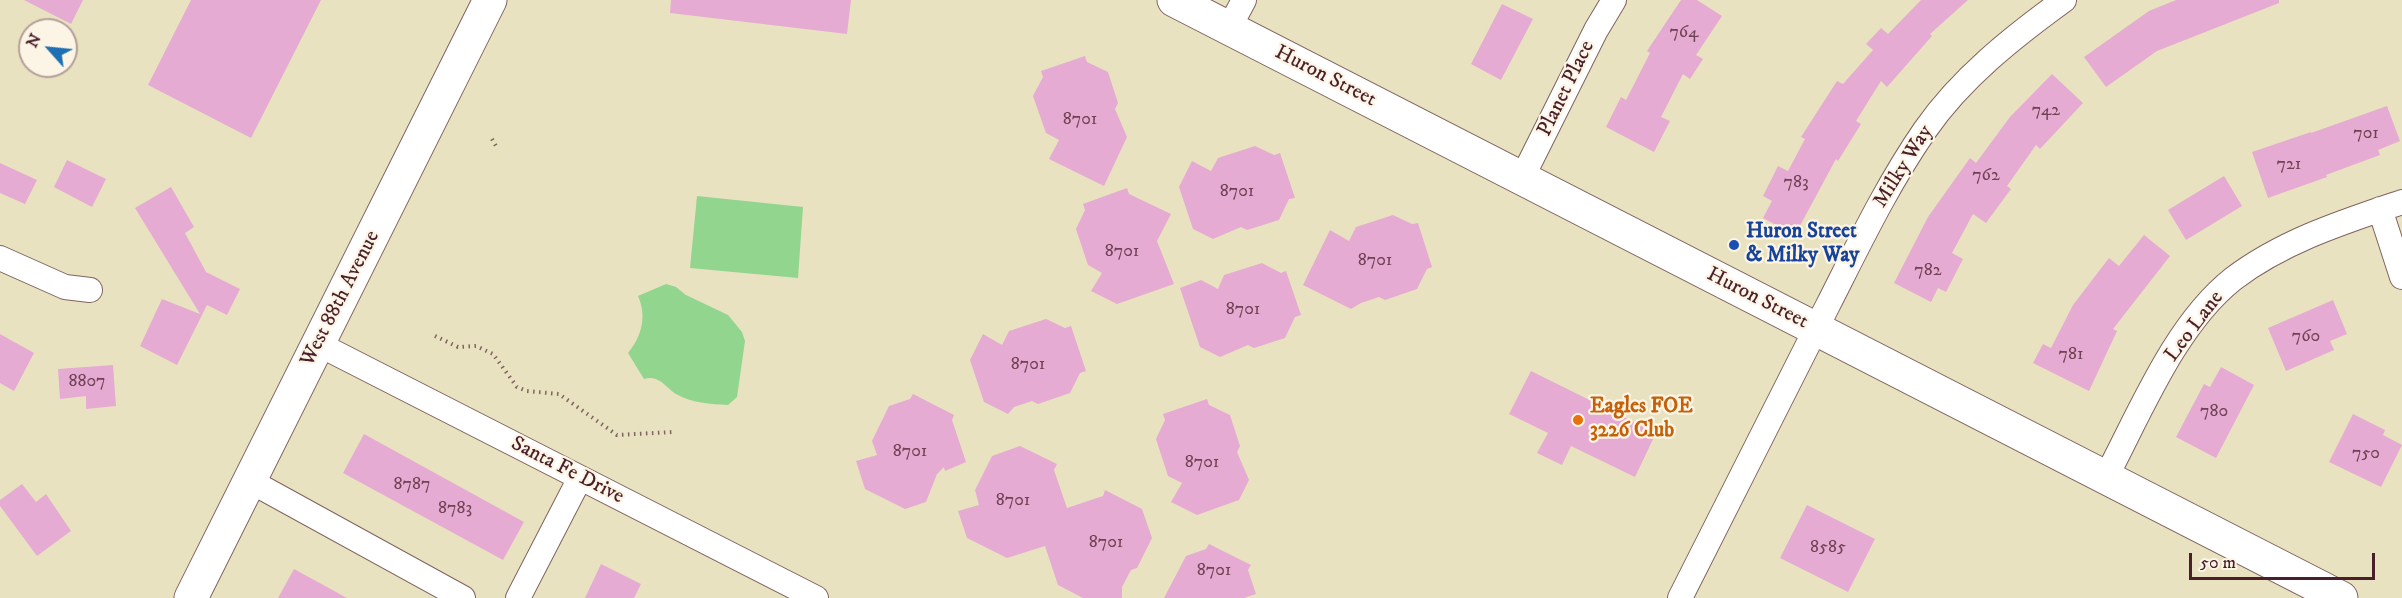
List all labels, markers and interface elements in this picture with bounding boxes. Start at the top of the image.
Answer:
north arrow [18,18,78,78]
house number: 764 [1669,22,1699,44]
text: N [22,30,46,51]
street label: Planet Place [1533,37,1601,141]
street label: Huron Street [1270,41,1380,113]
house number: 742 [2032,100,2060,122]
house number: 8701 [1063,109,1097,131]
street label: Milky Way [1869,121,1939,213]
house number: 701 [2353,123,2379,145]
house number: 721 [2277,154,2301,176]
house number: 762 [1972,165,2000,187]
house number: 783 [1783,172,1809,194]
house number: 8701 [1220,181,1254,203]
place label: Huron Street & Milky Way [1746,220,1859,270]
street label: West 88th Avenue [296,227,386,371]
marker: Huron Street & Milky Way [1727,238,1741,252]
house number: 8701 [1105,241,1139,263]
house number: 8701 [1358,250,1392,272]
house number: 782 [1914,260,1942,282]
street label: Huron Street [1702,263,1812,335]
street label: Leo Lane [2160,287,2230,367]
house number: 8701 [1226,299,1260,321]
house number: 760 [2292,326,2320,348]
house number: 781 [2058,344,2084,366]
house number: 8701 [1011,354,1045,376]
house number: 8807 [68,371,106,393]
place label: Eagles FOE 3226 Club [1590,395,1693,445]
house number: 780 [2200,401,2228,423]
marker: Eagles FOE 3226 Club [1571,413,1585,427]
street label: Santa Fe Drive [506,432,628,510]
house number: 8701 [893,441,927,463]
house number: 750 [2352,443,2380,465]
house number: 8701 [1185,452,1219,474]
house number: 8787 [394,474,430,496]
house number: 8701 [996,490,1030,512]
house number: 8783 [438,498,472,520]
house number: 8701 [1089,532,1123,554]
house number: 8585 [1810,537,1846,559]
scale bar [2192,541,2378,579]
text: 50 m [2200,552,2236,574]
house number: 8701 [1197,560,1231,582]

